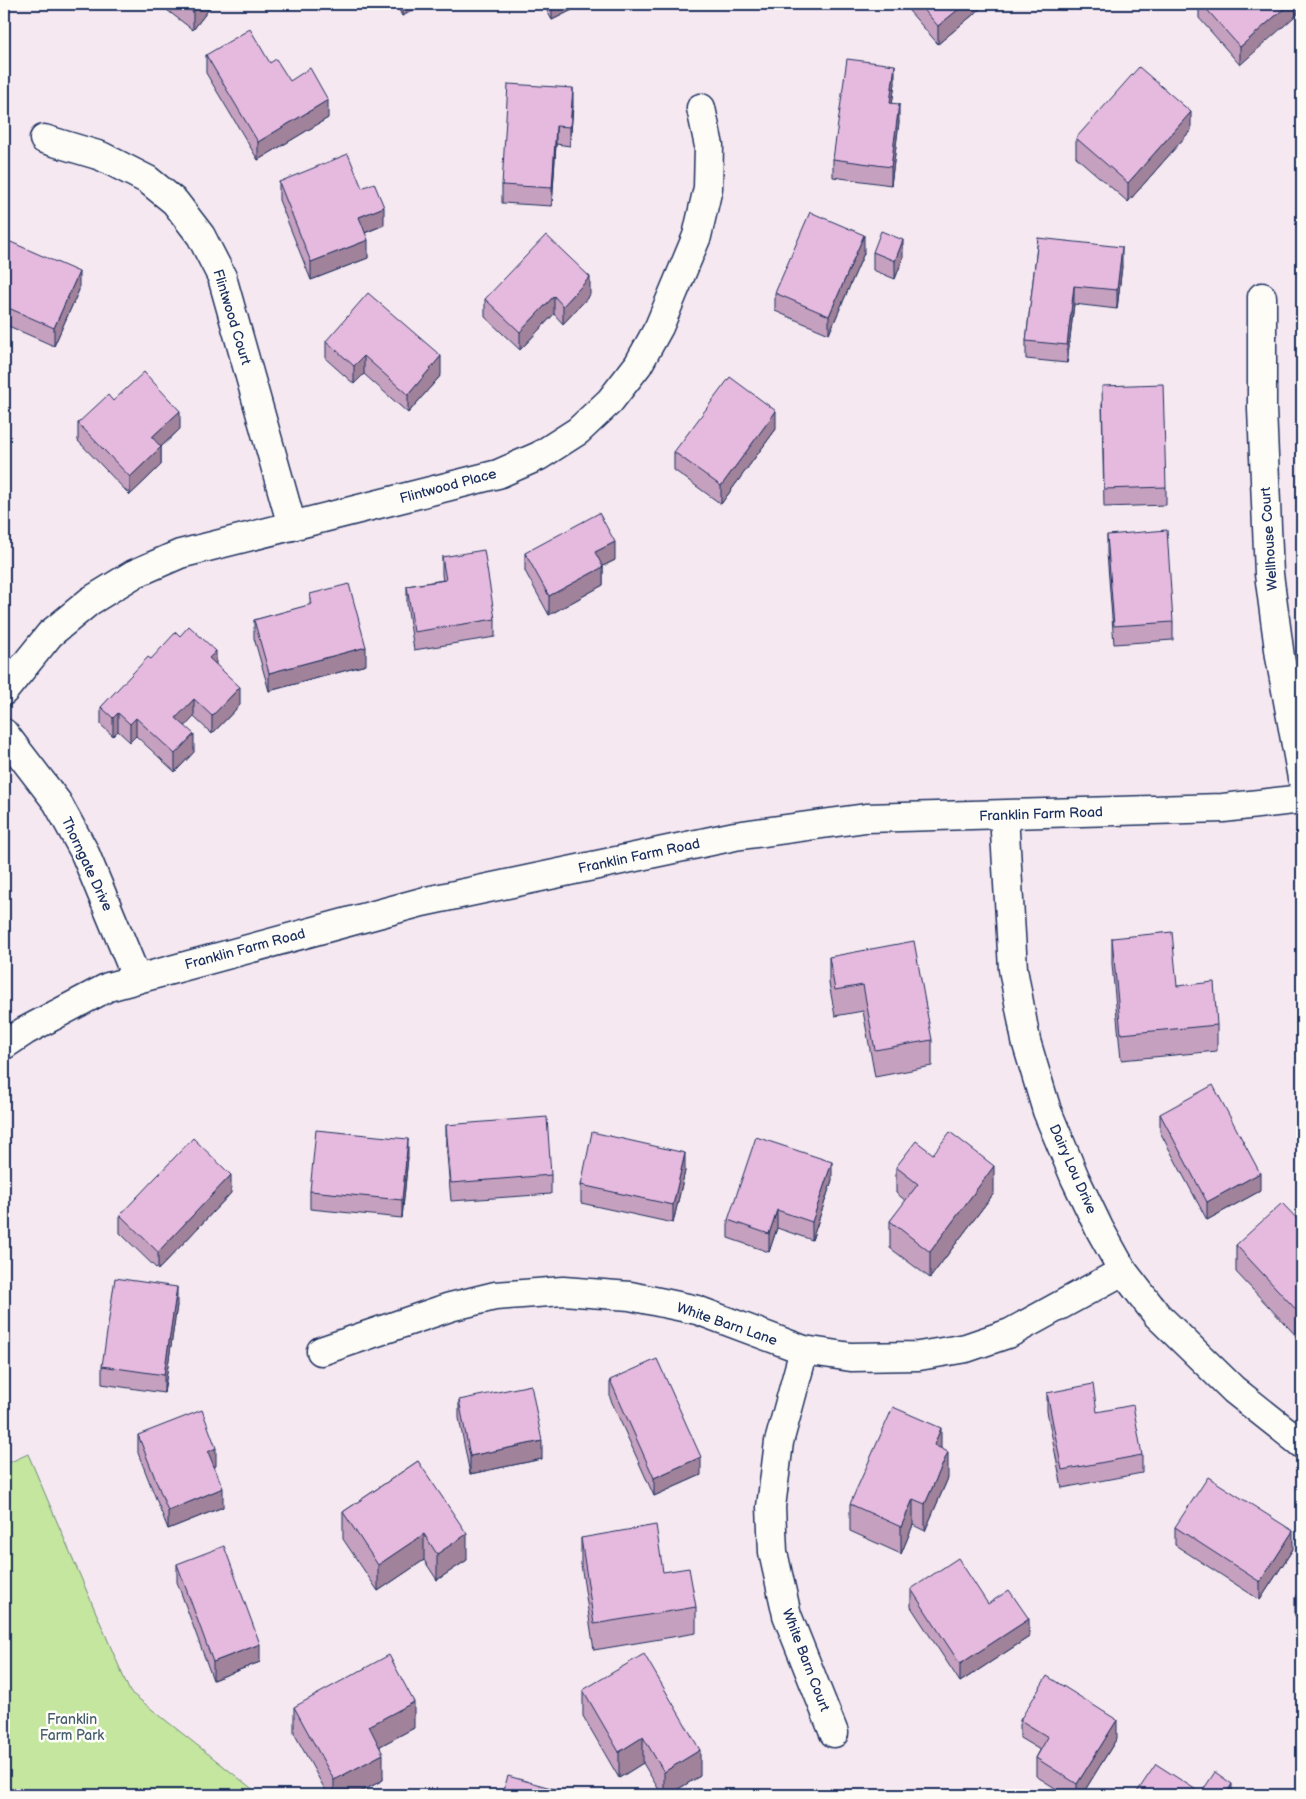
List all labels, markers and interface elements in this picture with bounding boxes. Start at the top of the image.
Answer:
street label: Flintwood Court [209,267,255,367]
street label: Flintwood Place [398,465,498,507]
street label: Wellhouse Court [1257,486,1281,591]
street label: Franklin Farm Road [979,803,1103,825]
street label: Thorngate Drive [58,814,116,914]
street label: Franklin Farm Road [577,835,701,877]
street label: Franklin Farm Road [183,925,307,973]
street label: Dairy Lou Drive [1046,1122,1100,1216]
street label: White Barn Lane [674,1299,780,1349]
street label: White Barn Court [779,1606,834,1714]
park label: Franklin Farm Park [40,1711,104,1744]

